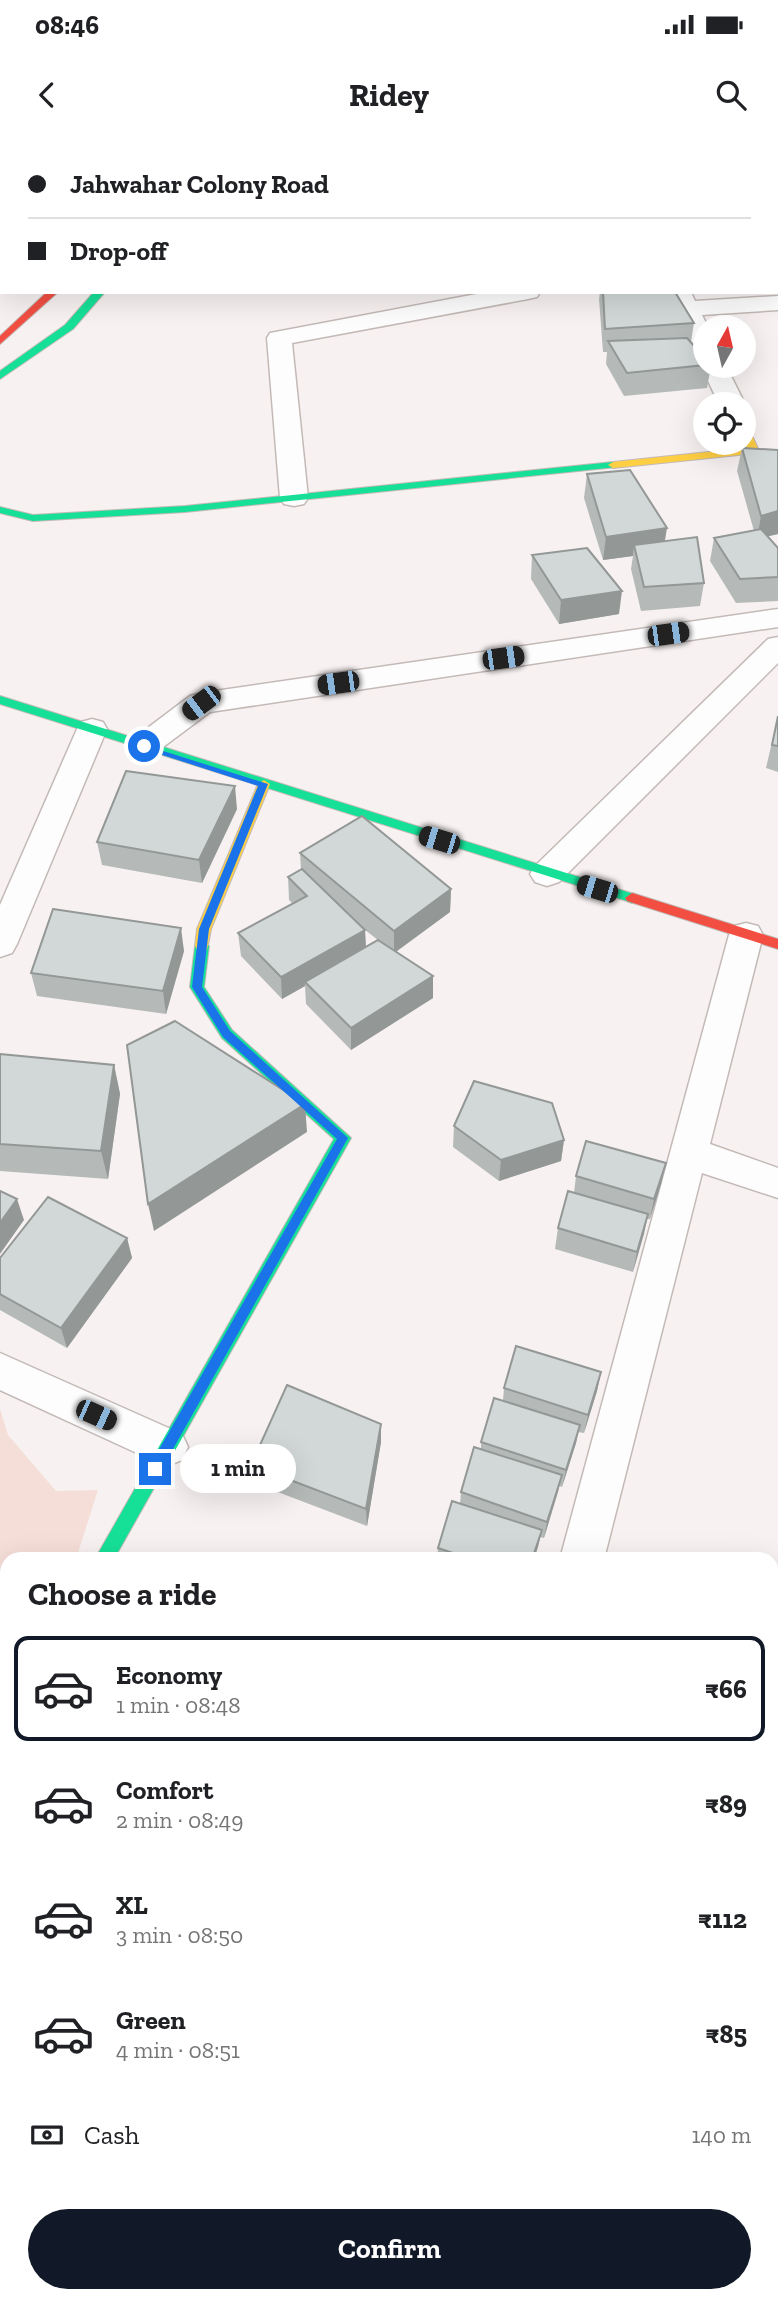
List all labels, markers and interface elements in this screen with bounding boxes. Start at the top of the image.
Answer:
text: 08:46 [35,9,99,41]
icon: back [28,76,66,114]
text: Ridey [349,76,429,114]
icon: search [712,76,750,114]
text: Jahwahar Colony Road [70,168,329,200]
text: Drop-off [70,235,167,267]
north arrow [693,315,756,378]
map controls [693,315,756,455]
button: locate [693,392,756,455]
car [646,621,691,647]
car [481,645,526,671]
car [316,670,361,696]
car [178,682,225,724]
route start [128,730,160,762]
car [416,824,463,856]
car [574,873,621,905]
car [73,1397,120,1433]
callout: 1 min [180,1444,295,1494]
route end [139,1453,171,1485]
text: 1 min [211,1454,265,1482]
text: Choose a ride [28,1575,216,1613]
icon: car [32,1657,95,1720]
text: Economy [116,1659,222,1691]
text: ₹66 [705,1673,747,1705]
text: 1 min · 08:48 [116,1691,241,1719]
icon: car [32,1772,95,1835]
text: Comfort [116,1774,213,1806]
text: ₹89 [705,1788,747,1820]
text: 2 min · 08:49 [116,1806,243,1834]
icon: car [32,1887,95,1950]
text: XL [116,1889,148,1921]
text: ₹112 [698,1903,747,1935]
text: 3 min · 08:50 [116,1921,243,1949]
icon: car [32,2002,95,2065]
text: Green [116,2004,186,2036]
text: ₹85 [705,2018,747,2050]
text: 4 min · 08:51 [116,2036,240,2064]
icon: cash [28,2116,66,2154]
text: Cash [84,2119,139,2151]
text: 140 m [691,2121,751,2149]
button: Confirm [28,2209,751,2289]

